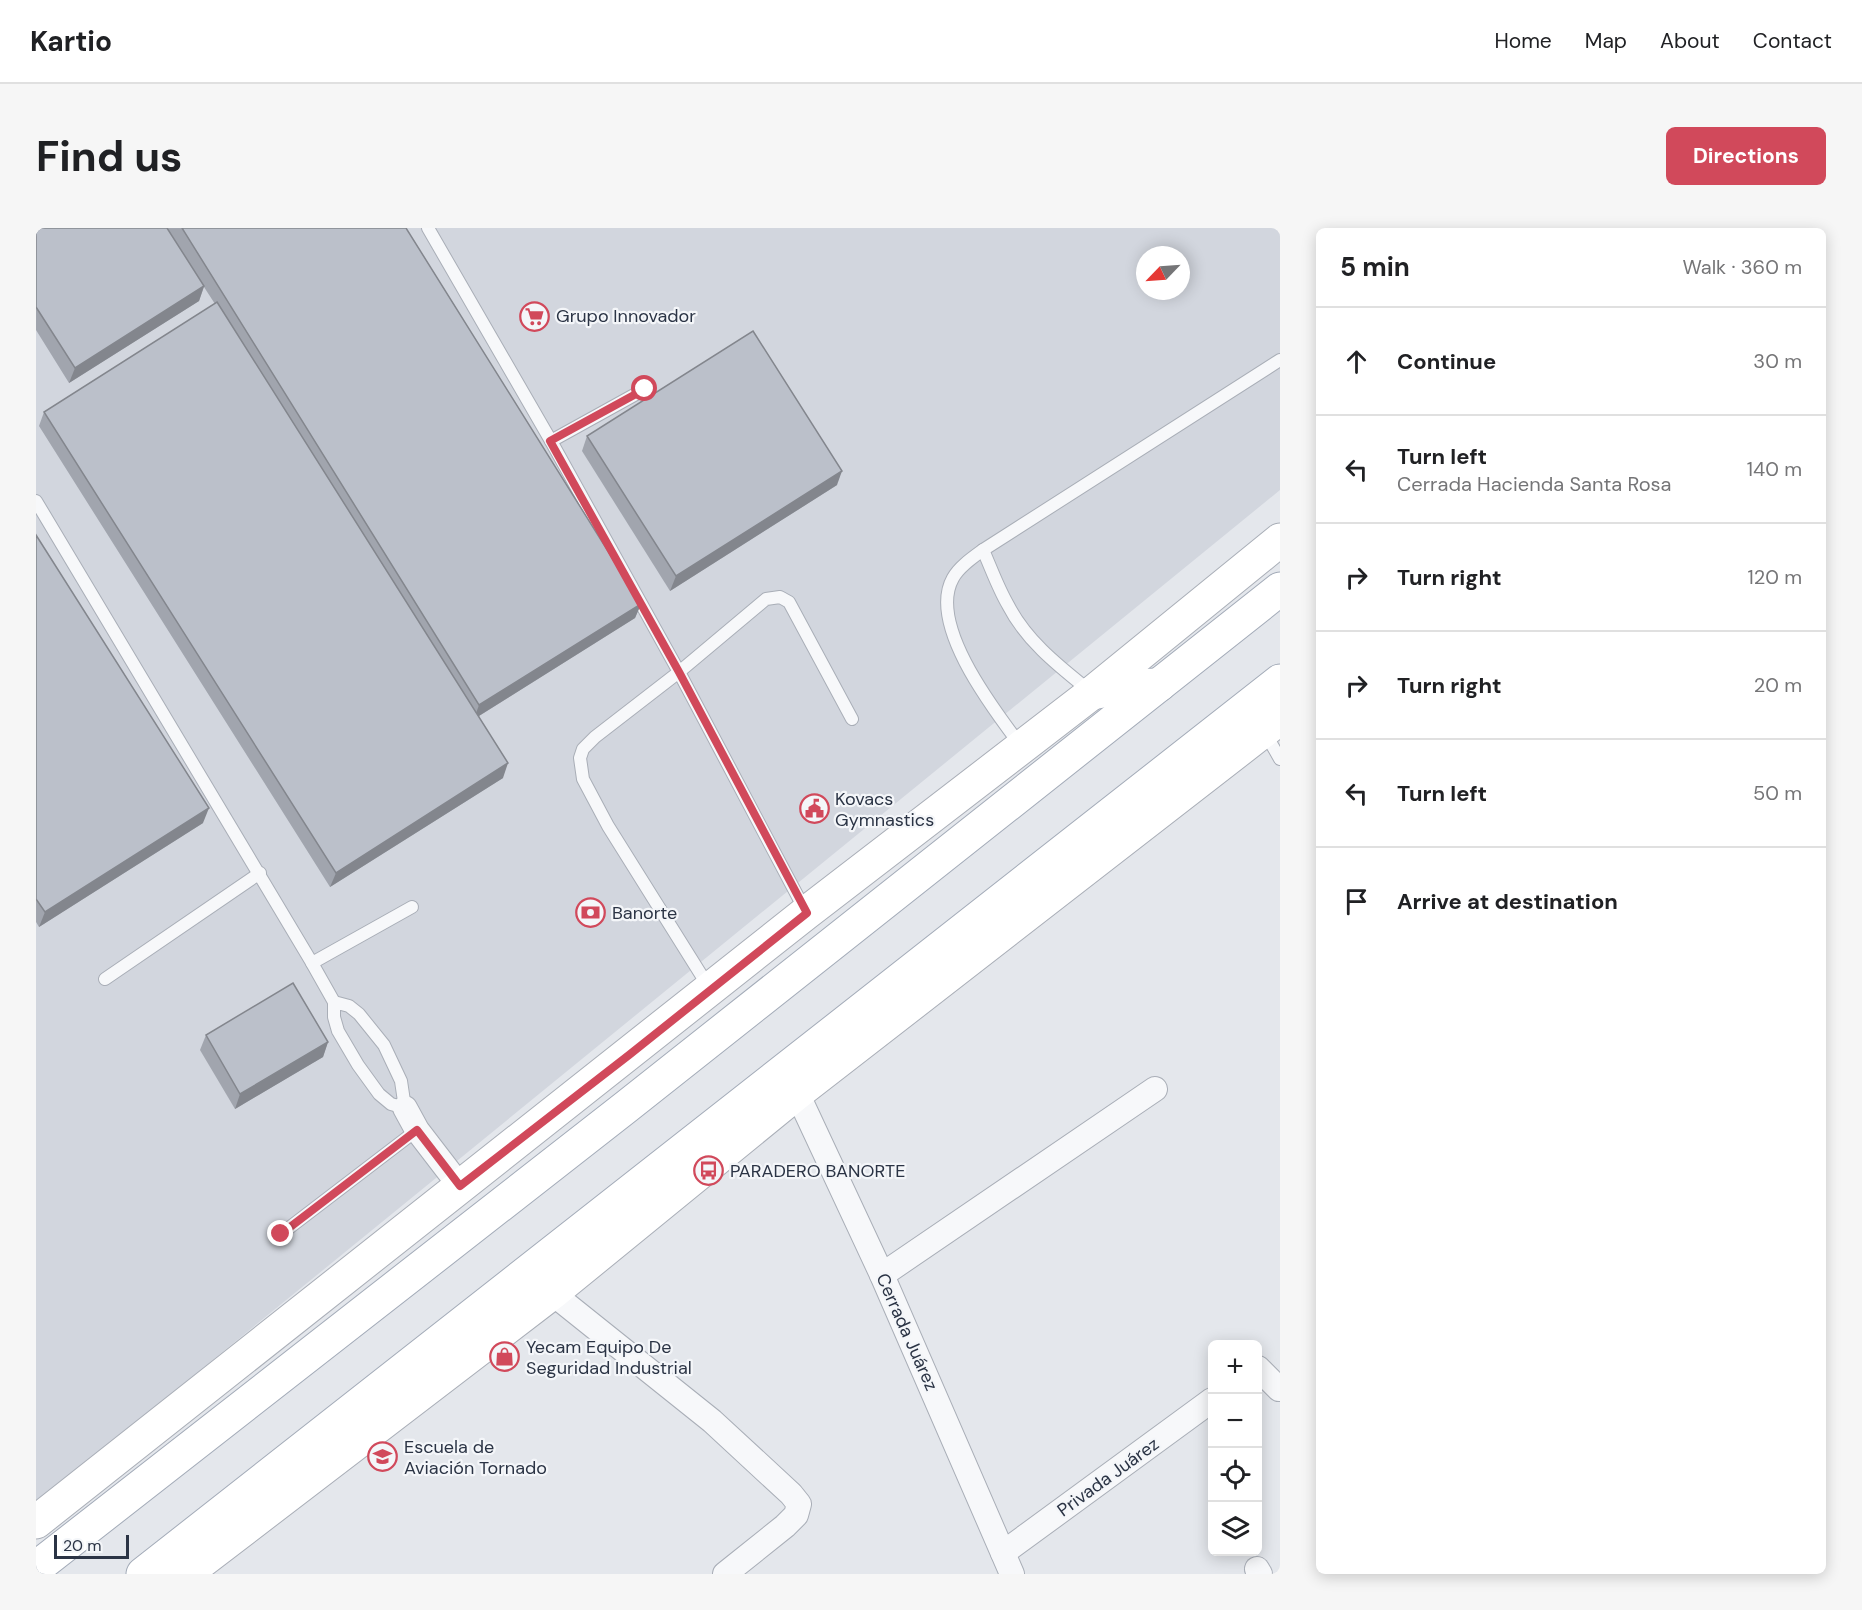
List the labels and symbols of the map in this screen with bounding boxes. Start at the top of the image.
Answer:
north arrow [1136,246,1190,300]
supermarket icon: Grupo Innovador [519,300,551,332]
place label: Grupo Innovador [556,304,696,328]
route start [631,375,657,401]
place label: Kovacs Gymnastics [835,787,934,832]
public building icon: Kovacs Gymnastics [798,793,830,825]
bank icon: Banorte [575,897,607,929]
place label: Banorte [612,901,677,925]
bus stop icon: PARADERO BANORTE [693,1155,725,1187]
place label: PARADERO BANORTE [730,1159,905,1183]
route end [267,1220,293,1246]
street label: Cerrada Juárez [870,1270,944,1394]
place label: Yecam Equipo De Seguridad Industrial [526,1335,692,1380]
shop icon: Yecam Equipo De Seguridad Industrial [489,1341,521,1373]
street label: Privada Juárez [1052,1432,1164,1522]
place label: Escuela de Aviación Tornado [404,1435,547,1480]
school or university icon: Escuela de Aviación Tornado [367,1441,399,1473]
scale bar [54,1532,129,1560]

